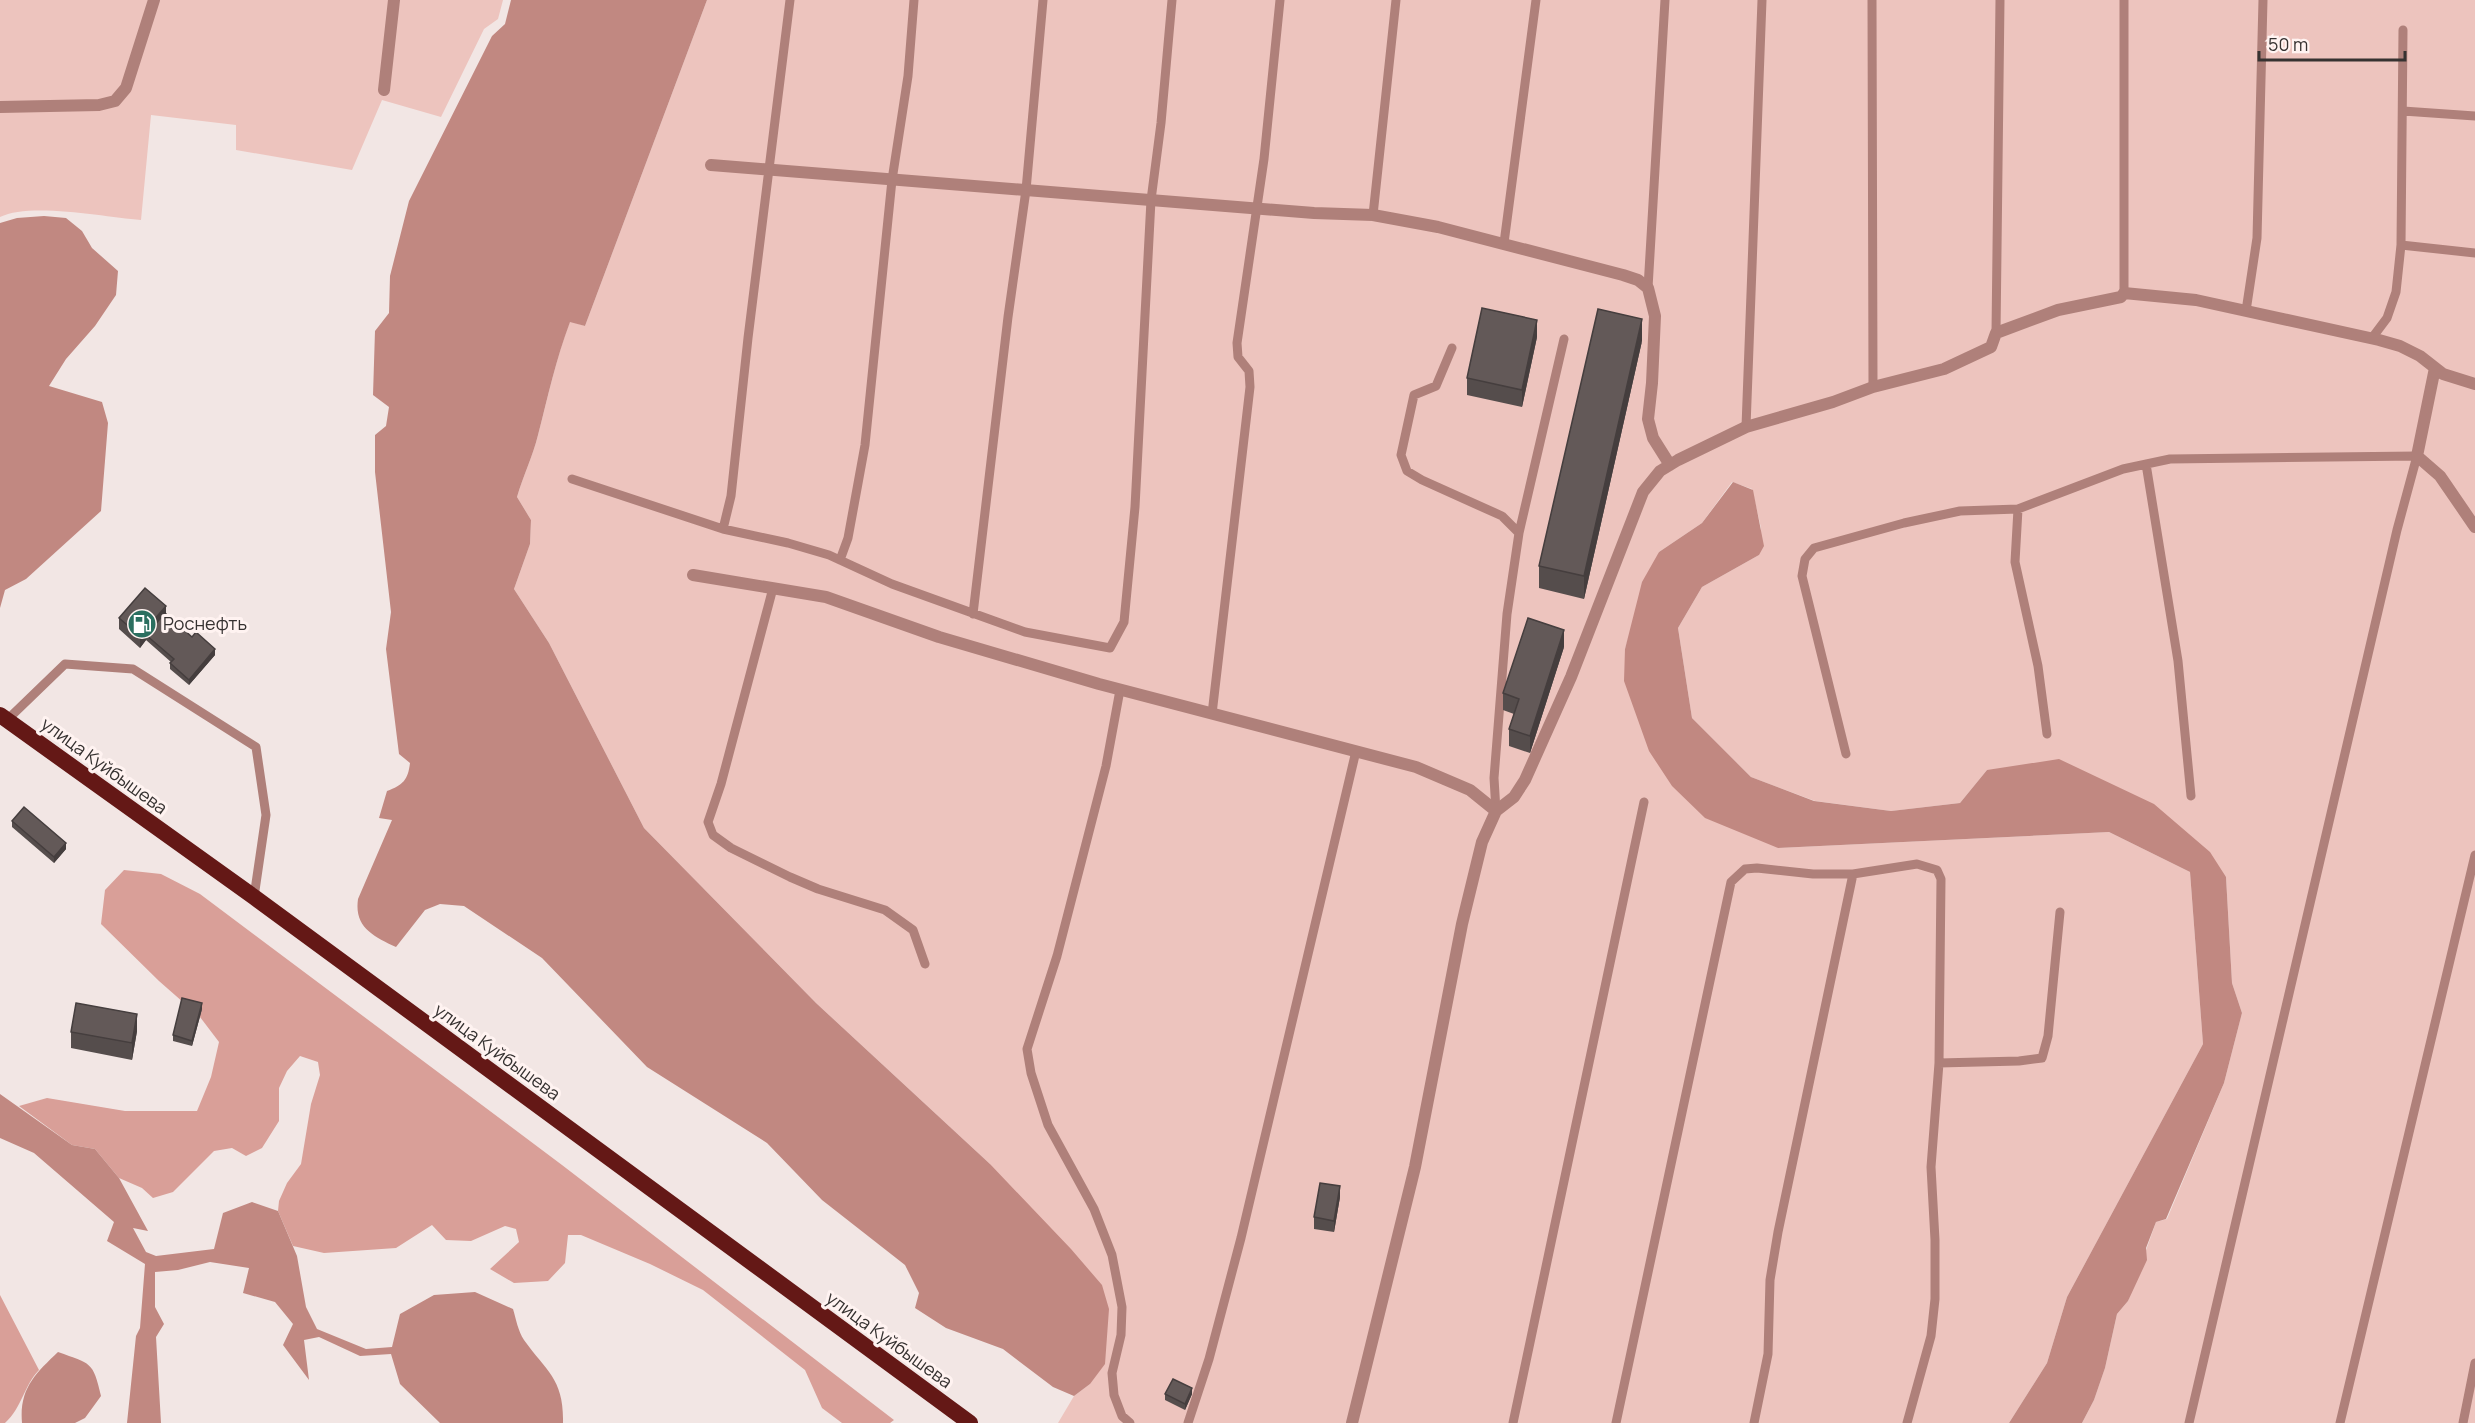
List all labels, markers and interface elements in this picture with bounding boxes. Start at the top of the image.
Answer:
scale bar [2259,24,2404,62]
text: 50 m [2268,32,2308,56]
fuel station icon: Роснефть [126,608,158,640]
place label: Роснефть [163,611,247,635]
street label: улица Куйбышева [37,711,172,819]
street label: улица Куйбышева [430,997,565,1105]
street label: улица Куйбышева [822,1285,957,1393]

